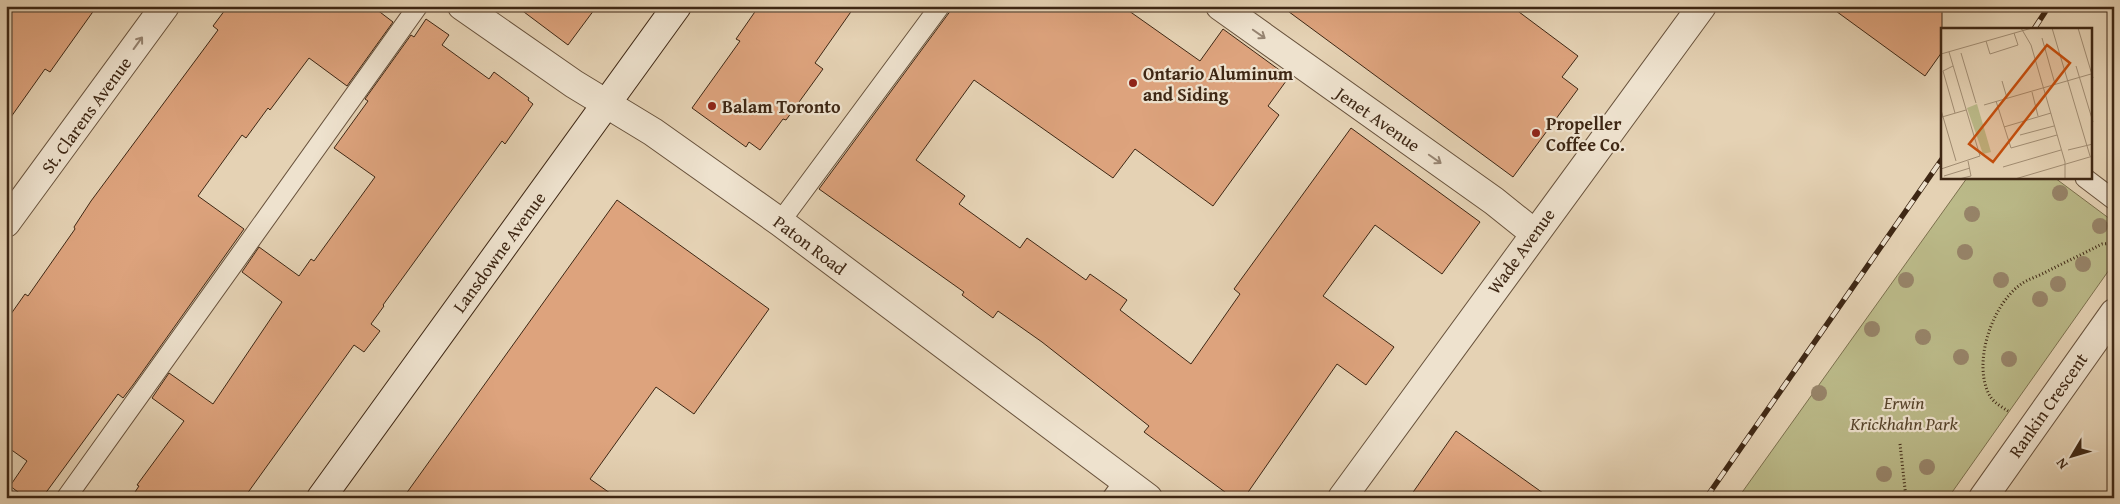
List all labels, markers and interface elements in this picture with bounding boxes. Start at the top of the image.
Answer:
inset map [1941,28,2092,179]
one-way arrow [1252,29,1265,40]
one-way arrow [133,37,144,50]
street label: St. Clarens Avenue [34,51,138,179]
place label: Ontario Aluminum and Siding [1143,60,1294,108]
marker: Ontario Aluminum and Siding [1127,77,1139,89]
street label: Jenet Avenue [1328,79,1426,158]
place label: Balam Toronto [722,93,841,120]
marker: Balam Toronto [706,100,718,112]
place label: Propeller Coffee Co. [1546,110,1625,158]
marker: Propeller Coffee Co. [1530,127,1542,139]
one-way arrow [1427,154,1441,164]
street label: Lansdowne Avenue [446,186,552,318]
street label: Wade Avenue [1481,202,1561,300]
street label: Paton Road [768,209,853,282]
street label: Rankin Crescent [2002,346,2095,463]
park label: Erwin Krickhahn Park [1849,389,1959,437]
north arrow [2048,432,2098,482]
text: N [2051,454,2073,474]

